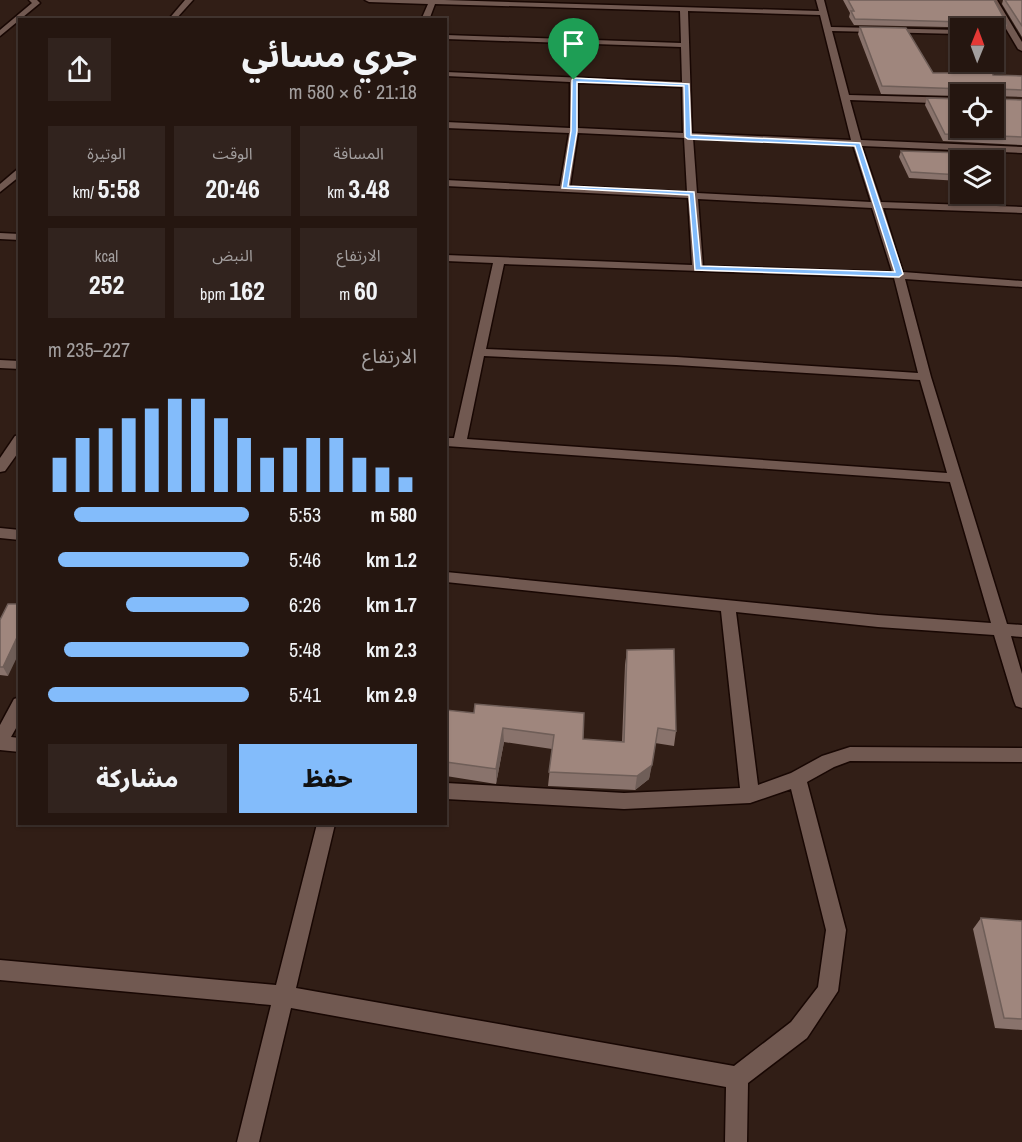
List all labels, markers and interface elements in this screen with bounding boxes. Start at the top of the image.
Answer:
pin [548,18,599,80]
north arrow [950,18,1004,72]
map controls [950,18,1004,204]
icon: arrive [557,27,590,60]
text: جري مسائي [242,33,417,77]
button: share [48,38,111,101]
text: 21:18 · 6 × 580 m [289,78,417,105]
button: locate [950,84,1004,138]
text: الوتيرة [87,142,126,164]
text: الوقت [212,142,253,164]
text: المسافة [333,142,384,164]
button: layers [950,150,1004,204]
text: 5:58 [98,171,140,206]
text: 20:46 [205,171,260,206]
text: 3.48 [348,171,390,206]
text: /km [73,181,98,203]
text: km [327,181,348,203]
text: النبض [212,244,253,266]
text: الارتفاع [337,244,380,266]
text: kcal [95,245,118,267]
text: 252 [89,267,124,302]
text: 162 [229,273,265,308]
text: 60 [354,273,378,308]
text: bpm [200,283,229,305]
text: m [339,283,354,305]
text: 227–235 m [48,336,130,363]
text: الارتفاع [362,342,417,369]
text: 5:53 [289,501,321,528]
text: 580 m [370,501,417,528]
text: 5:46 [289,546,321,573]
text: 1.2 km [366,546,417,573]
text: 6:26 [289,591,321,618]
text: 1.7 km [366,591,417,618]
text: 5:48 [289,636,321,663]
text: 2.3 km [366,636,417,663]
text: 5:41 [289,681,321,708]
text: 2.9 km [366,681,417,708]
button: مشاركة [48,744,227,813]
button: حفظ [239,744,417,813]

